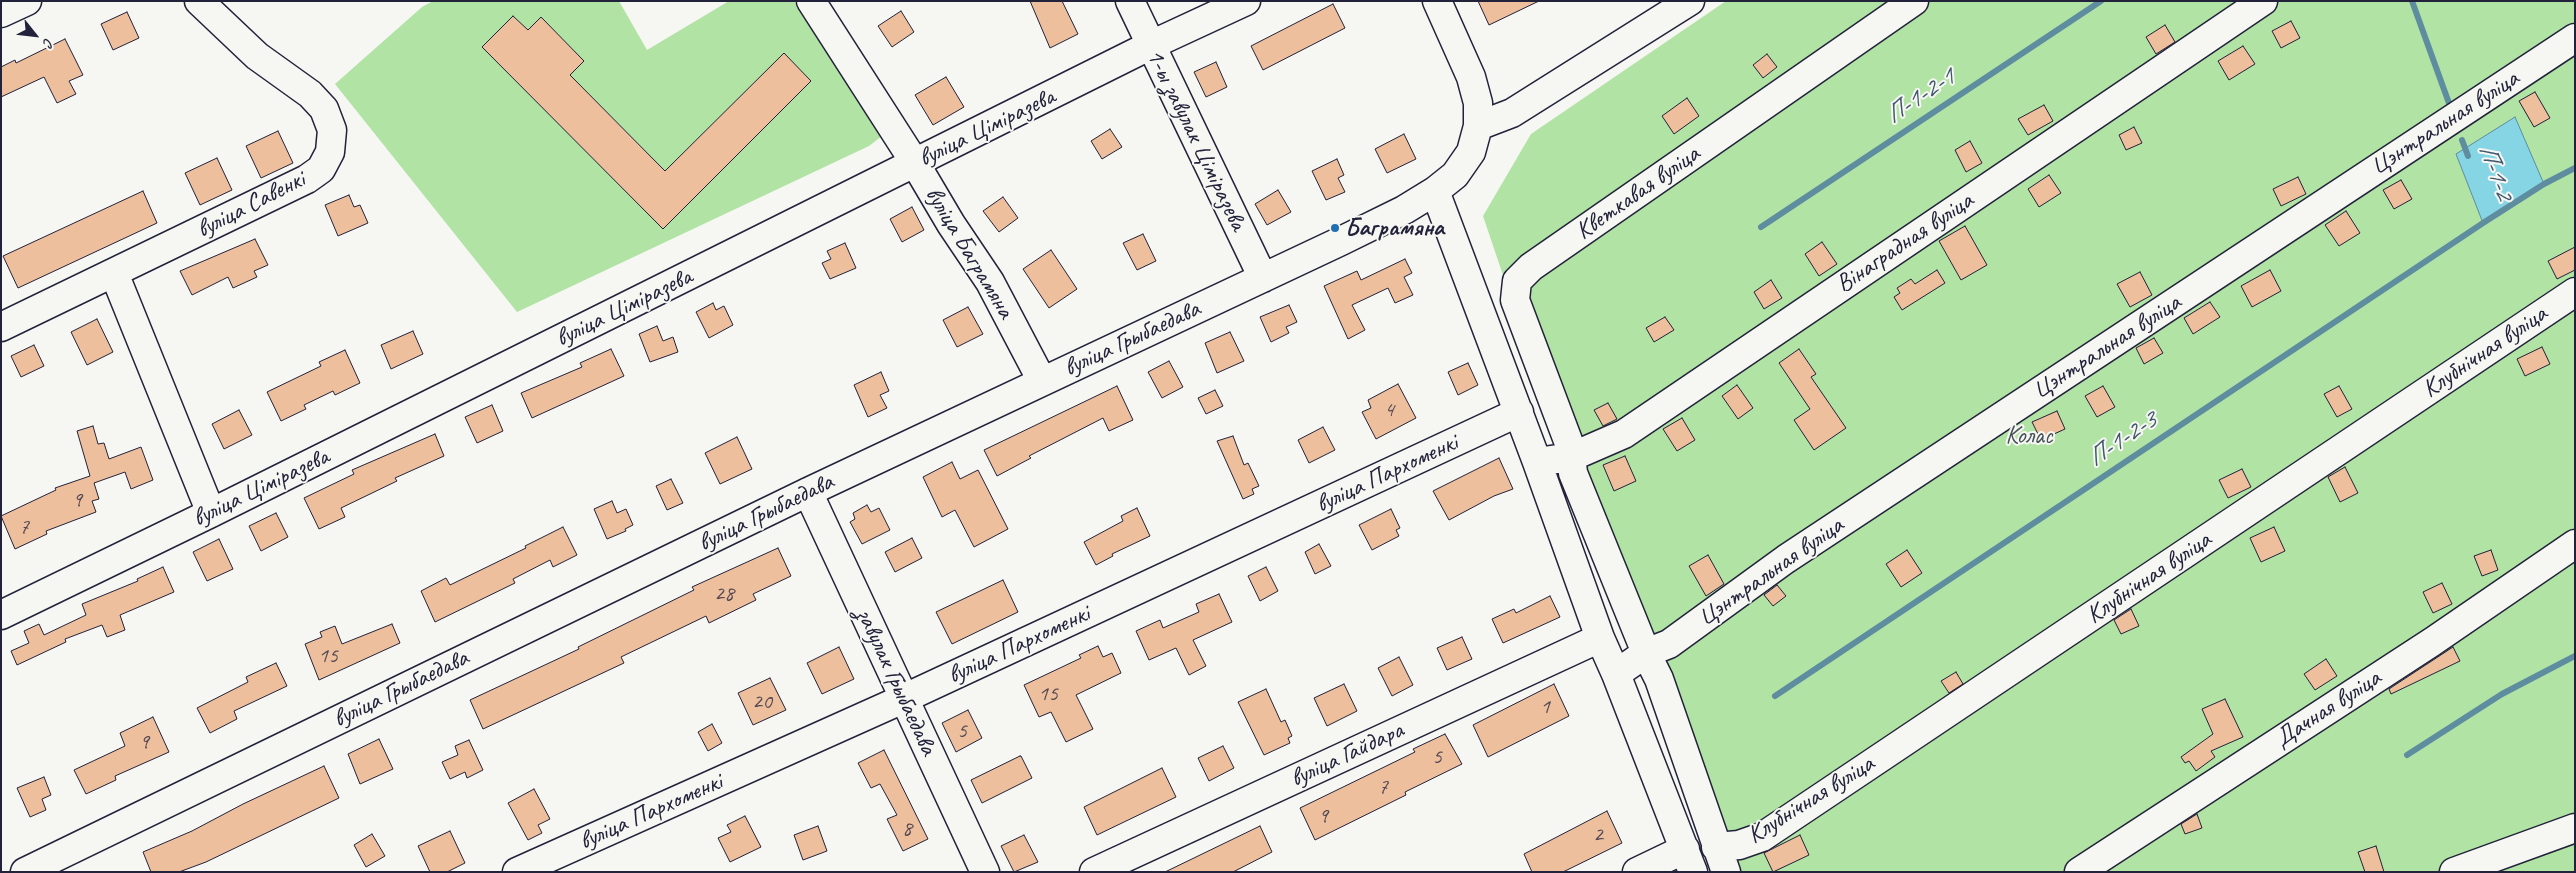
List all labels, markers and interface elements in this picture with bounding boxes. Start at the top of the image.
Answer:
north arrow [10,10,60,60]
text: С [39,35,58,50]
street label: 1-ы завулак Ціміразева [1139,44,1253,236]
water label: П-1-2-1 [1880,63,1960,131]
street label: Цэнтральная вуліца [2365,64,2525,182]
street label: вуліца Ціміразева [914,82,1060,174]
street label: Кветкавая вуліца [1570,139,1706,247]
water label: П-1-2 [2471,140,2519,204]
street label: вуліца Савенкі [192,165,310,245]
street label: вуліца Баграмяна [918,182,1020,324]
street label: Вінаградная вуліца [1831,186,1979,300]
place label: Баграмяна [1345,213,1444,243]
marker: Баграмяна [1329,222,1341,234]
street label: вуліца Ціміразева [551,262,697,354]
street label: Цэнтральная вуліца [2027,288,2187,406]
street label: вуліца Грыбаедава [1059,294,1205,384]
street label: Клубнічная вуліца [2417,299,2553,405]
house number: 4 [1384,397,1394,423]
water label: П-1-2-3 [2082,406,2162,474]
park label: Колас [2005,421,2053,451]
street label: вуліца Пархоменкі [1311,428,1463,520]
street label: вуліца Ціміразева [188,442,334,534]
street label: вуліца Грыбаедава [693,467,839,559]
house number: 9 [72,487,82,513]
street label: Цэнтральная вуліца [1693,511,1849,633]
house number: 7 [19,514,29,540]
street label: Клубнічная вуліца [2081,525,2217,631]
house number: 28 [714,581,734,607]
street label: вуліца Пархоменкі [943,599,1095,691]
street label: завулак Грыбаедава [849,604,943,760]
house number: 15 [318,643,338,669]
street label: вуліца Грыбаедава [328,643,474,735]
street label: Дачная вуліца [2269,664,2387,754]
house number: 15 [1038,681,1058,707]
house number: 20 [752,689,772,715]
house number: 1 [1540,694,1550,720]
street label: вуліца Гайдара [1286,716,1408,794]
house number: 5 [957,718,967,744]
house number: 9 [139,729,149,755]
house number: 5 [1432,744,1442,770]
street label: Клубнічная вуліца [1742,749,1880,851]
street label: вуліца Пархоменкі [575,767,727,857]
house number: 7 [1378,774,1388,800]
house number: 9 [1318,803,1328,829]
house number: 8 [902,816,912,842]
house number: 2 [1593,822,1603,848]

